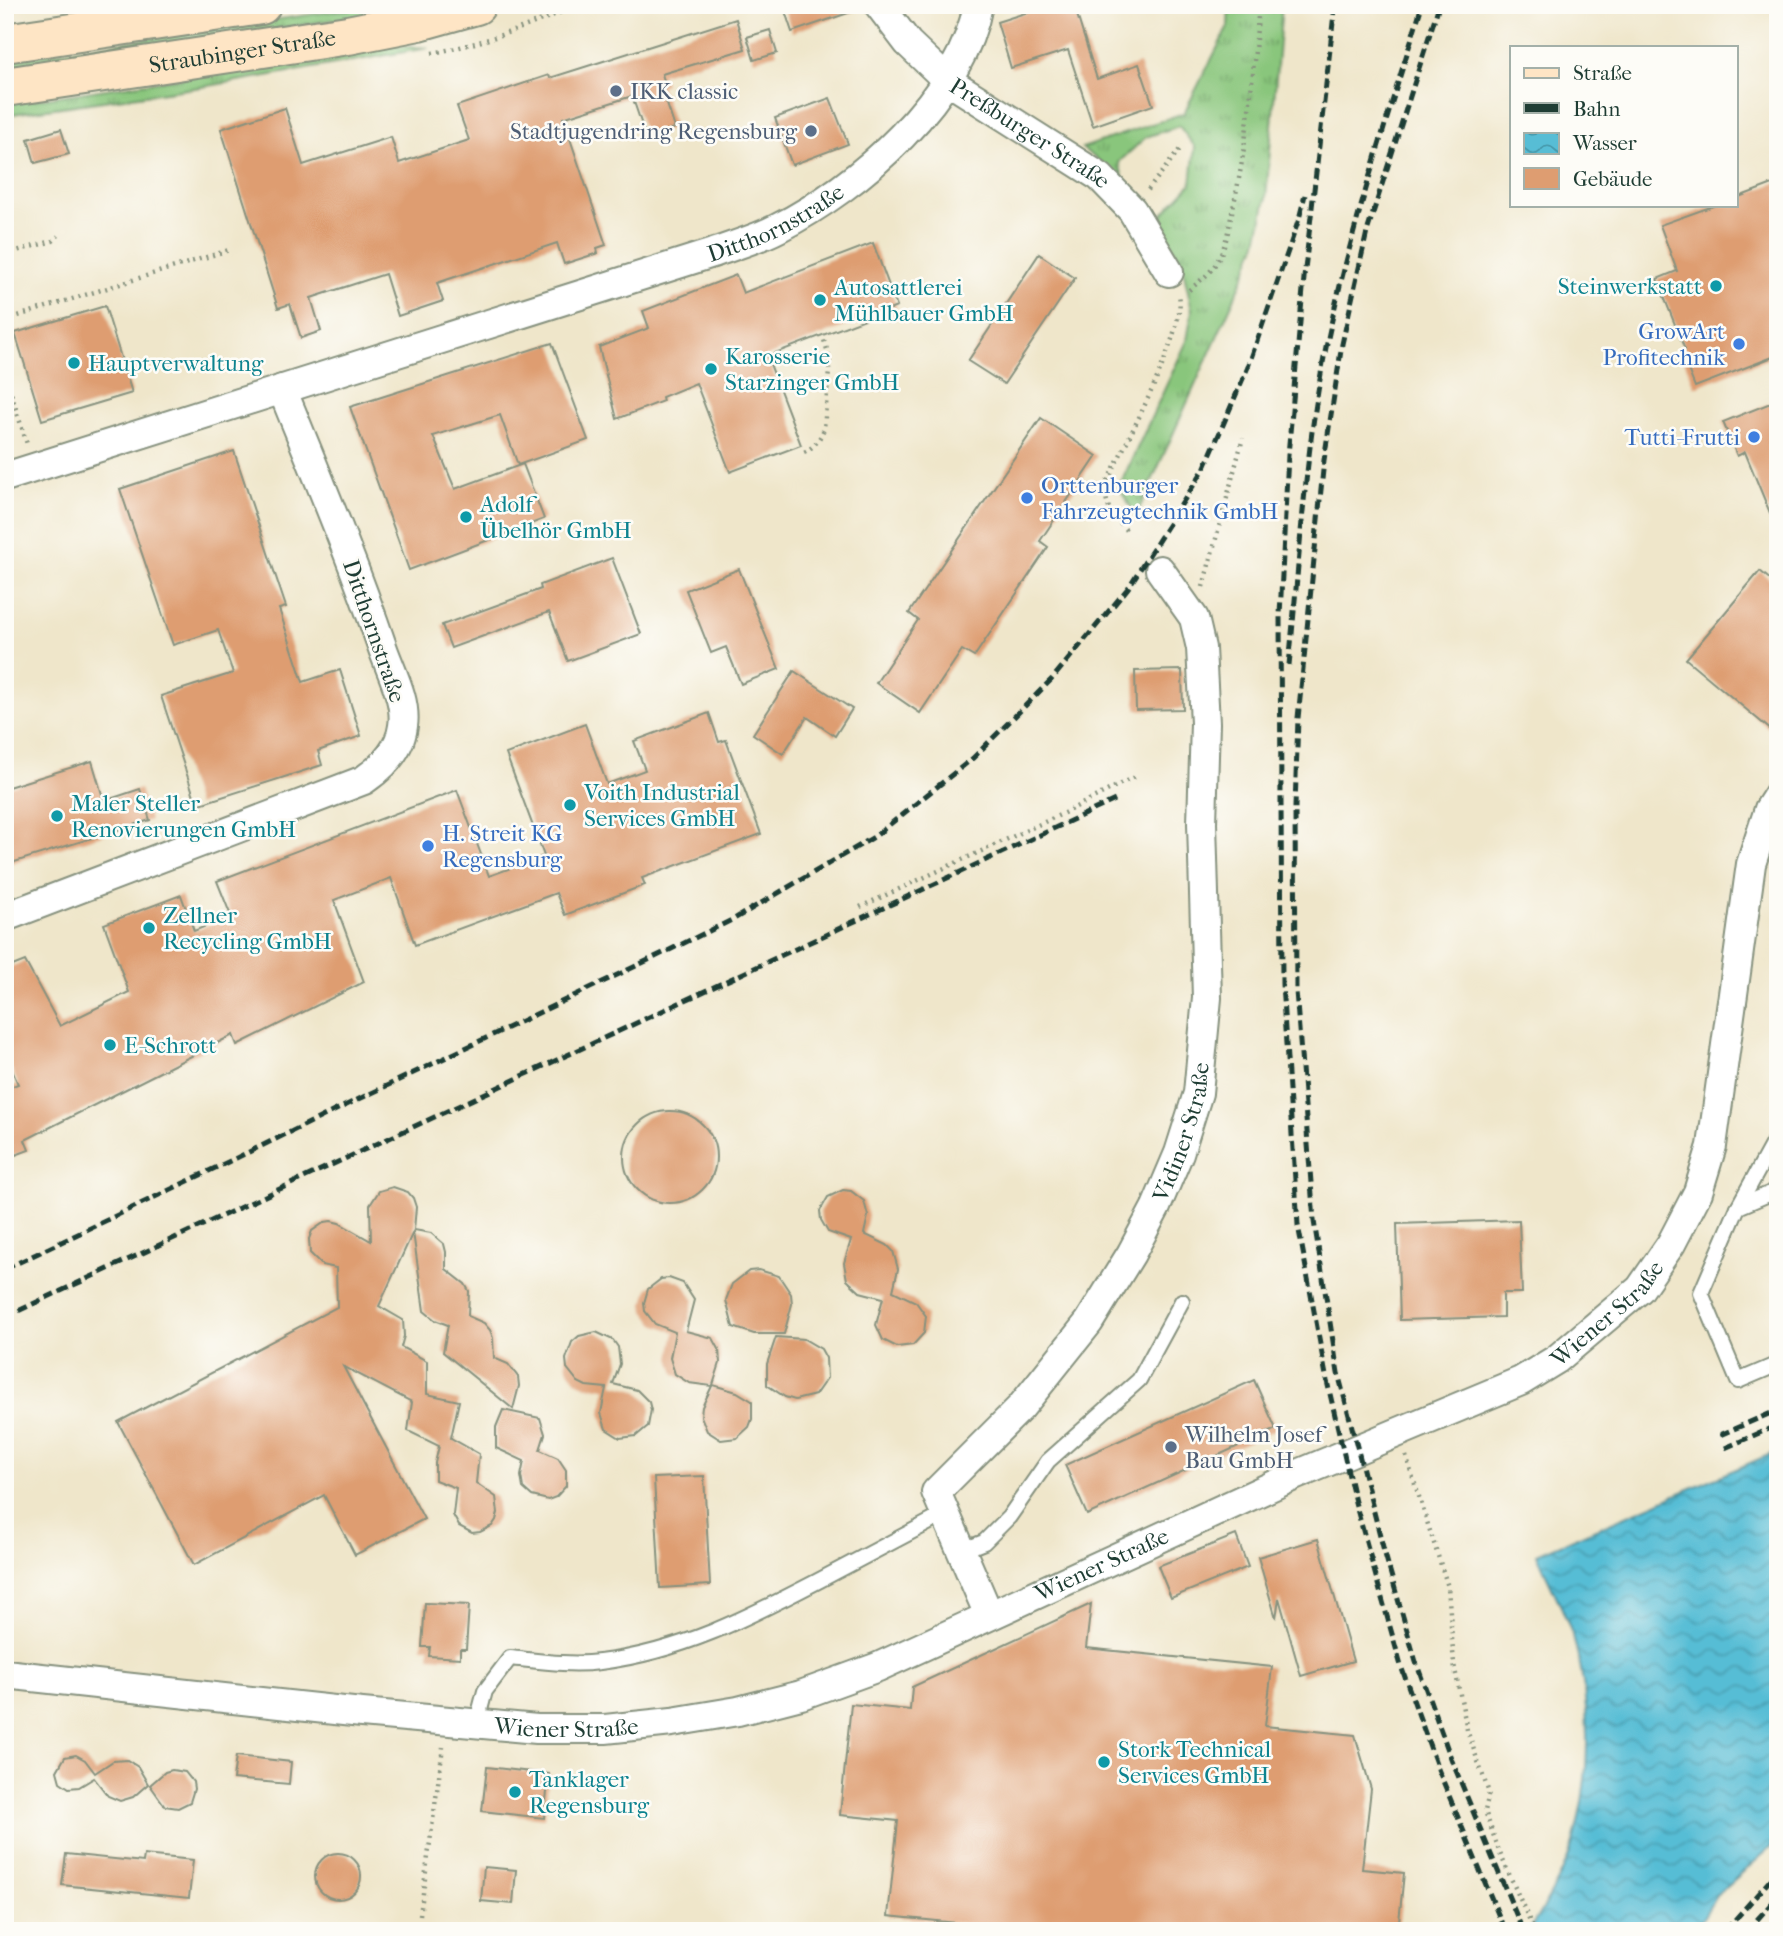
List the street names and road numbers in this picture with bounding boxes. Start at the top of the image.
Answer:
street label: Straubinger Straße [147,24,337,78]
street label: Preßburger Straße [945,72,1117,193]
street label: Ditthornstraße [704,178,849,267]
street label: Ditthornstraße [337,556,411,706]
street label: Vidiner Straße [1146,1061,1214,1206]
street label: Wiener Straße [1544,1255,1669,1373]
street label: Wiener Straße [1029,1522,1173,1607]
street label: Wiener Straße [492,1712,640,1743]

